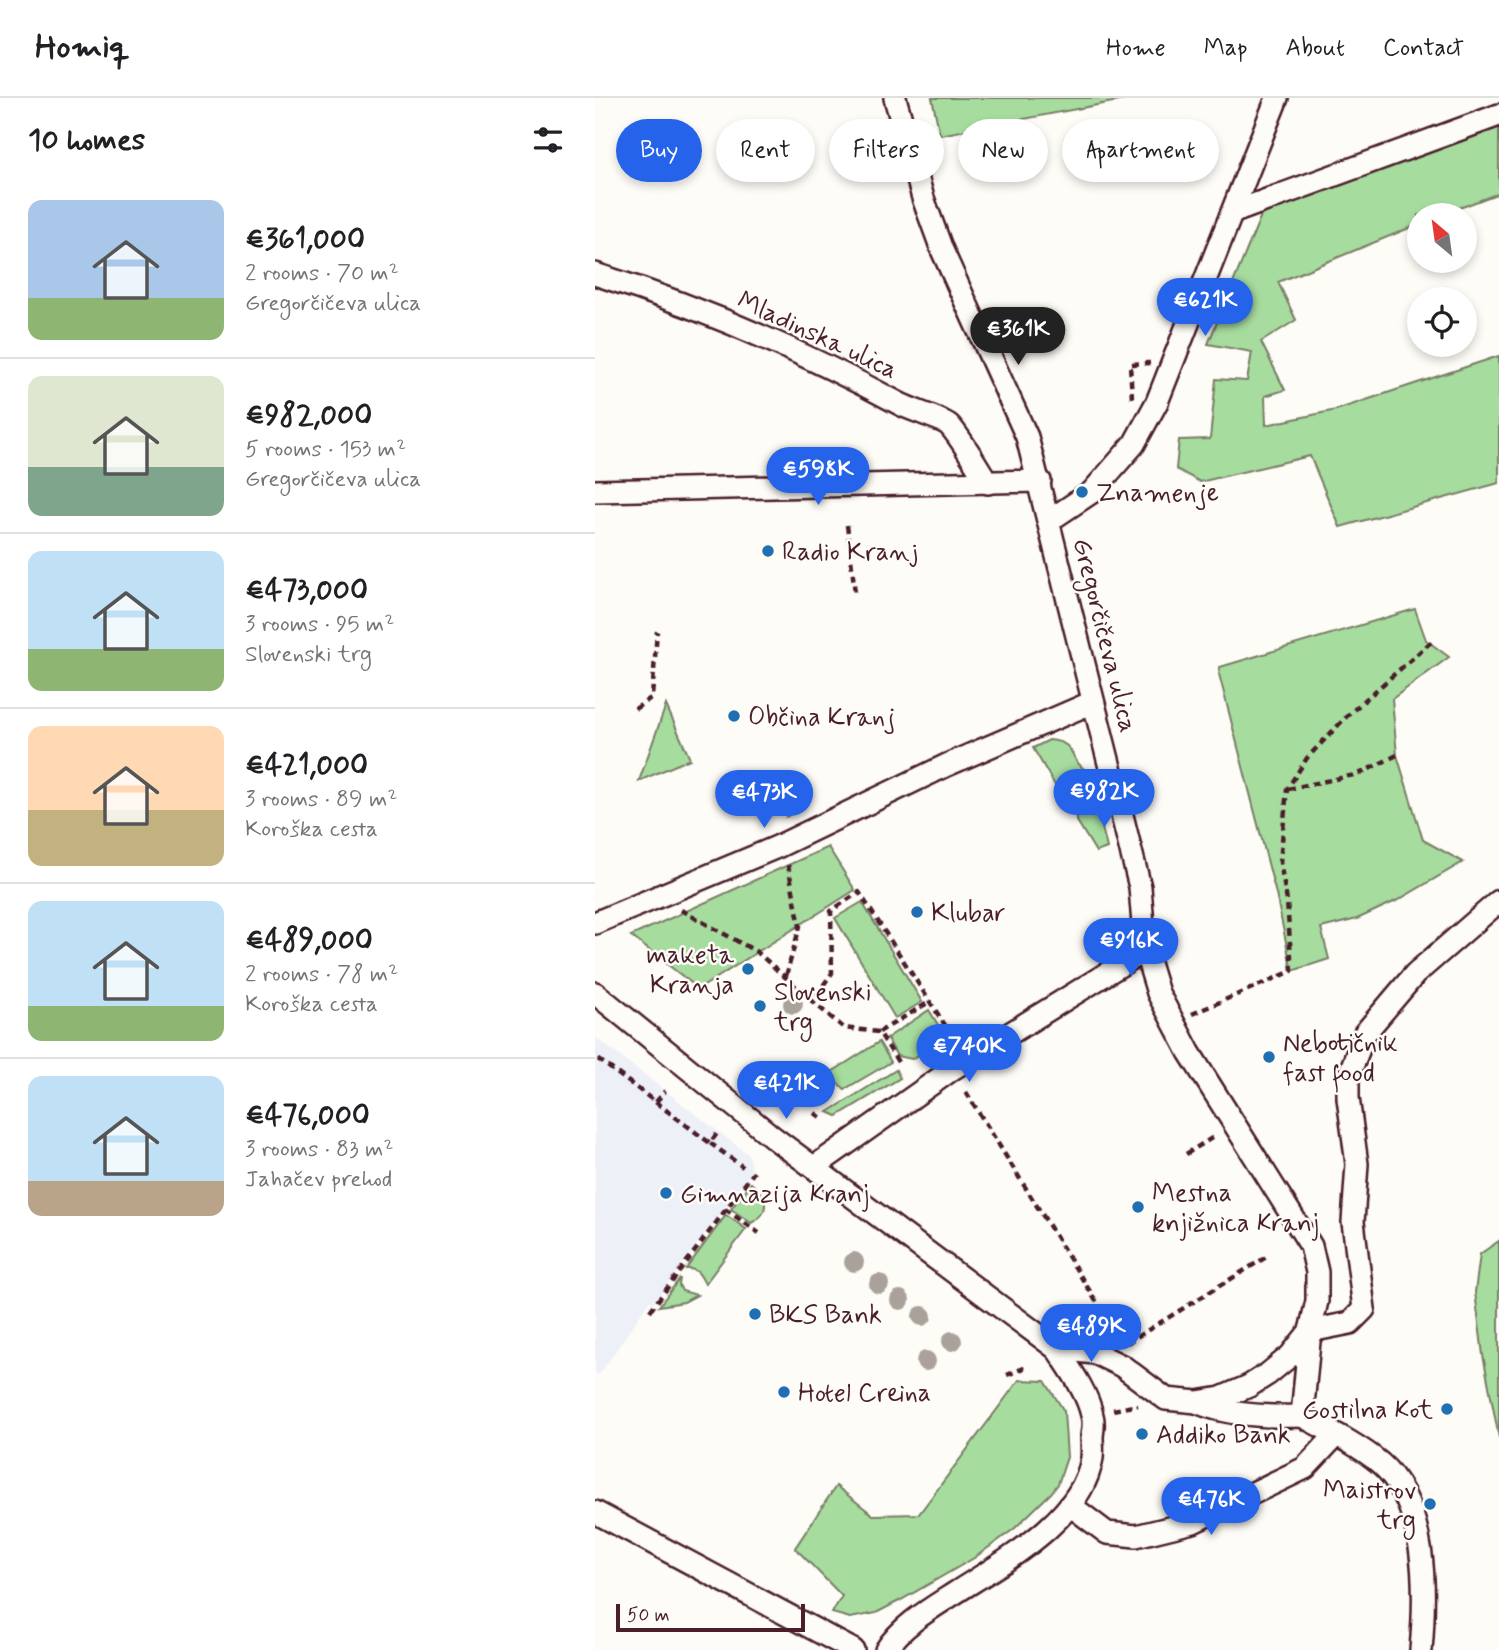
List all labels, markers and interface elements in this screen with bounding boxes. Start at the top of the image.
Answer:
text: Homiq [35,26,130,70]
text: Home [1106,33,1166,64]
text: Map [1204,33,1248,64]
text: About [1286,33,1345,64]
text: Contact [1383,33,1464,64]
chip: Buy [616,119,702,182]
chip: Rent [716,119,815,182]
chip: Filters [829,119,944,182]
chip: New [958,119,1048,182]
chip: Apartment [1062,119,1219,182]
text: 10 homes [28,121,145,160]
icon: filters [529,121,567,159]
north arrow [1407,203,1477,273]
map controls [1407,203,1477,357]
text: €361,000 [245,220,365,259]
icon: home [84,228,168,312]
text: 2 rooms · 70 m² [245,259,399,289]
pin: €621K [1156,278,1254,338]
street label: Mladinska ulica [731,284,903,388]
text: €621K [1173,286,1237,316]
button: locate [1407,287,1477,357]
text: Gregorčičeva ulica [245,289,421,319]
pin: €361K [969,308,1067,367]
text: €361K [986,315,1050,345]
text: €982,000 [245,396,372,435]
icon: home [84,404,168,488]
text: 5 rooms · 153 m² [245,435,406,465]
pin: €598K [769,448,867,507]
text: €598K [782,455,854,485]
text: Gregorčičeva ulica [245,465,421,495]
place label: Znamenje [1096,477,1219,511]
marker: Znamenje [1074,484,1090,500]
street label: Gregorčičeva ulica [1062,535,1145,737]
place label: Radio Kranj [782,536,918,570]
marker: Radio Kranj [760,543,776,559]
text: €473,000 [245,571,368,610]
icon: home [84,579,168,663]
text: 3 rooms · 95 m² [245,610,394,640]
text: Slovenski trg [245,640,372,670]
place label: Občina Kranj [748,701,895,735]
marker: Občina Kranj [726,708,742,724]
text: €421,000 [245,746,368,785]
icon: home [84,754,168,838]
pin: €473K [715,770,813,830]
pin: €982K [1055,770,1153,829]
text: €982K [1070,777,1138,807]
text: €473K [731,778,797,808]
text: 3 rooms · 89 m² [245,785,397,815]
text: Koroška cesta [245,815,378,845]
place label: Klubar [931,897,1006,931]
marker: Klubar [909,904,925,920]
pin: €916K [1082,918,1180,978]
text: €489,000 [245,921,373,960]
text: €916K [1099,926,1163,956]
icon: home [84,929,168,1013]
place label: maketa Kranja [646,939,734,1003]
text: 2 rooms · 78 m² [245,960,398,990]
marker: maketa Kranja [740,961,756,977]
place label: Slovenski trg [773,976,872,1042]
text: Koroška cesta [245,990,378,1020]
marker: Slovenski trg [752,998,768,1014]
pin: €740K [920,1024,1018,1084]
place label: Nebotičnik fast food [1283,1027,1398,1093]
text: €740K [932,1032,1006,1062]
marker: Nebotičnik fast food [1261,1049,1277,1065]
pin: €421K [737,1062,835,1121]
text: €421K [753,1069,819,1099]
text: €476,000 [245,1096,370,1135]
icon: home [84,1104,168,1188]
text: 3 rooms · 83 m² [245,1135,393,1165]
text: Jahačev prehod [245,1165,392,1195]
place label: Mestna knjižnica Kranj [1152,1177,1319,1241]
place label: Gimnazija Kranj [680,1178,869,1212]
marker: Gimnazija Kranj [658,1185,674,1201]
marker: Mestna knjižnica Kranj [1130,1199,1146,1215]
place label: BKS Bank [769,1299,882,1333]
pin: €489K [1042,1304,1140,1364]
marker: BKS Bank [747,1306,763,1322]
text: €489K [1056,1312,1126,1342]
place label: Hotel Creina [798,1377,931,1411]
marker: Hotel Creina [776,1384,792,1400]
place label: Gostilna Kot [1302,1394,1433,1428]
marker: Gostilna Kot [1439,1401,1455,1417]
place label: Addiko Bank [1156,1419,1291,1453]
marker: Addiko Bank [1134,1426,1150,1442]
place label: Maistrov trg [1323,1474,1416,1540]
pin: €476K [1162,1478,1260,1537]
text: €476K [1177,1485,1245,1515]
marker: Maistrov trg [1422,1496,1438,1512]
scale bar [616,1601,805,1633]
text: 50 m [627,1603,670,1628]

